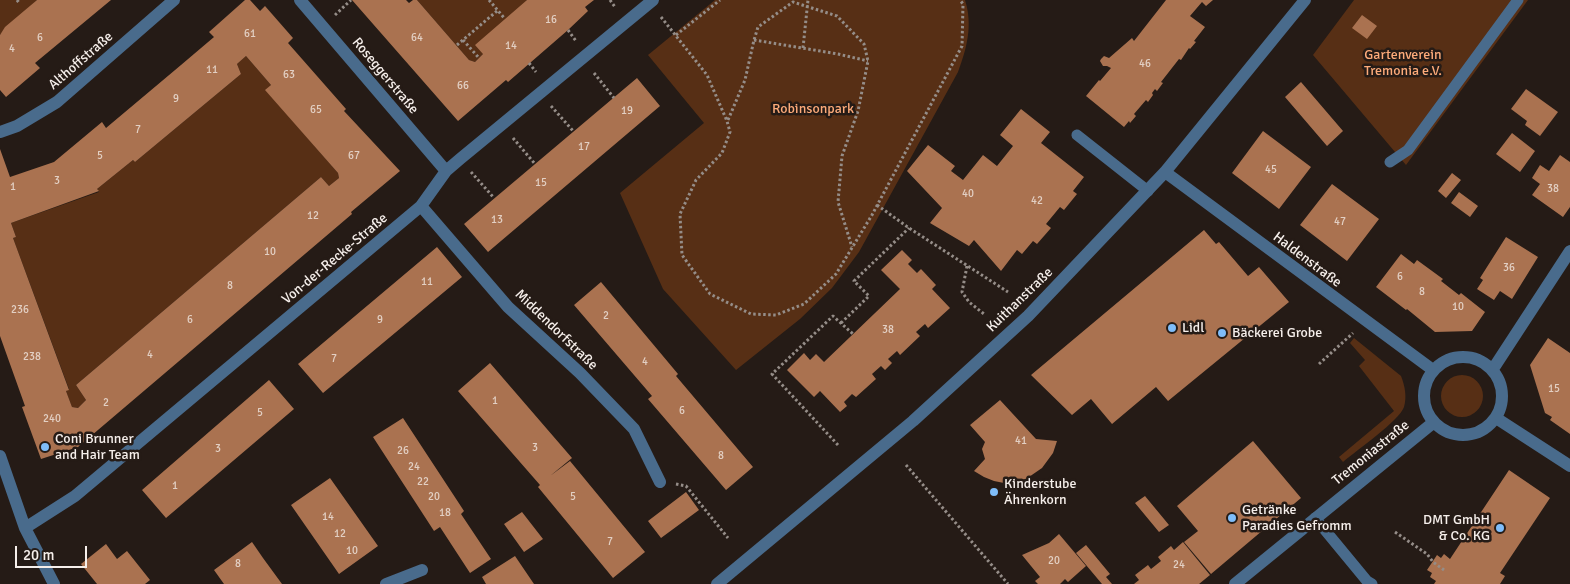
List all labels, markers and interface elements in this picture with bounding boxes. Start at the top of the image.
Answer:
house number: 16 [545,13,557,27]
house number: 61 [244,27,256,41]
street label: Althoffstraße [45,28,117,94]
house number: 6 [37,31,43,45]
house number: 64 [411,31,423,45]
street label: Roseggerstraße [348,34,422,118]
house number: 14 [505,39,517,53]
house number: 4 [9,42,15,56]
park label: Gartenverein Tremonia e.V. [1364,47,1442,80]
house number: 46 [1139,57,1151,71]
house number: 11 [206,63,218,77]
house number: 63 [283,68,295,82]
house number: 66 [457,79,469,93]
house number: 9 [173,92,179,106]
park label: Robinsonpark [772,101,854,117]
house number: 65 [310,103,322,117]
house number: 19 [621,104,633,118]
house number: 7 [135,123,141,137]
house number: 17 [578,140,590,154]
house number: 5 [97,149,103,163]
house number: 67 [348,149,360,163]
house number: 45 [1265,163,1277,177]
house number: 3 [54,174,60,188]
house number: 15 [535,176,547,190]
house number: 1 [10,180,16,194]
house number: 38 [1547,182,1559,196]
house number: 40 [962,187,974,201]
house number: 42 [1031,194,1043,208]
house number: 12 [307,209,319,223]
street label: Von-der-Recke-Straße [279,210,391,308]
house number: 13 [491,213,503,227]
house number: 47 [1334,215,1346,229]
street label: Haldenstraße [1269,229,1345,291]
house number: 10 [264,245,276,259]
house number: 36 [1503,261,1515,275]
street label: Kuithanstraße [983,264,1057,336]
house number: 6 [1397,270,1403,284]
house number: 11 [421,275,433,289]
house number: 8 [227,279,233,293]
house number: 8 [1419,285,1425,299]
street label: Middendorfstraße [511,286,601,374]
house number: 10 [1452,300,1464,314]
house number: 236 [11,303,29,317]
house number: 2 [603,309,609,323]
house number: 6 [187,313,193,327]
house number: 9 [377,313,383,327]
place label: Lidl [1182,320,1204,336]
marker: Lidl [1166,322,1178,334]
house number: 38 [882,323,894,337]
place label: Bäckerei Grobe [1232,325,1322,341]
marker: Bäckerei Grobe [1216,327,1228,339]
house number: 4 [147,348,153,362]
house number: 238 [23,350,41,364]
house number: 7 [331,352,337,366]
house number: 4 [642,355,648,369]
house number: 15 [1548,382,1560,396]
house number: 1 [492,394,498,408]
house number: 2 [103,396,109,410]
house number: 6 [679,404,685,418]
house number: 5 [257,406,263,420]
house number: 240 [43,412,61,426]
street label: Tremoniastraße [1329,417,1413,489]
place label: Coni Brunner and Hair Team [55,431,140,464]
house number: 41 [1015,434,1027,448]
marker: Coni Brunner and Hair Team [39,441,51,453]
house number: 3 [532,441,538,455]
house number: 3 [215,442,221,456]
house number: 26 [397,444,409,458]
house number: 8 [718,449,724,463]
house number: 24 [408,460,420,474]
house number: 22 [417,475,429,489]
place label: Kinderstube Ährenkorn [1004,476,1076,508]
house number: 1 [172,479,178,493]
marker: Kinderstube Ährenkorn [988,486,1000,498]
house number: 20 [428,490,440,504]
house number: 5 [570,490,576,504]
place label: Getränke Paradies Gefromm [1242,502,1352,534]
house number: 18 [439,506,451,520]
house number: 14 [322,510,334,524]
marker: Getränke Paradies Gefromm [1226,512,1238,524]
place label: DMT GmbH & Co. KG [1423,512,1490,544]
marker: DMT GmbH & Co. KG [1494,522,1506,534]
house number: 12 [334,527,346,541]
house number: 7 [607,535,613,549]
scale bar [18,536,90,568]
house number: 10 [346,544,358,558]
text: 20 m [23,546,54,564]
house number: 20 [1048,554,1060,568]
house number: 8 [235,557,241,571]
house number: 24 [1173,558,1185,572]

